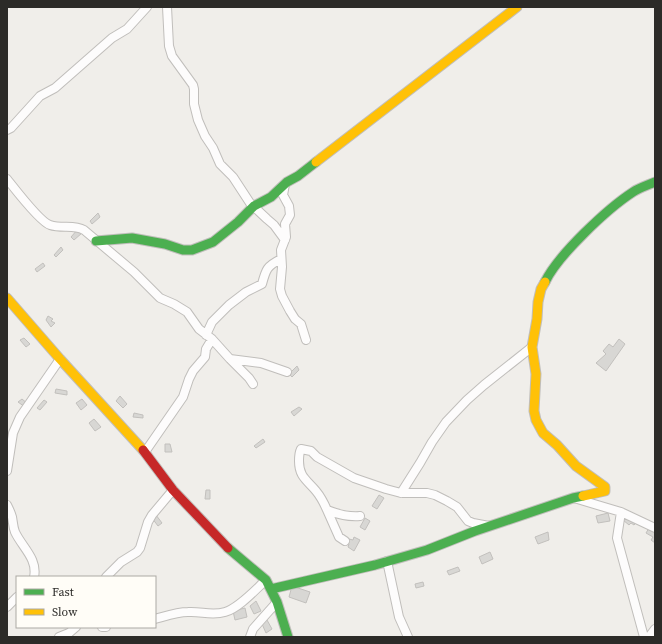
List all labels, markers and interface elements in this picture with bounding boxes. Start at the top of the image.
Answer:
legend [16,576,156,628]
text: Fast [52,584,74,600]
text: Slow [52,604,78,620]

